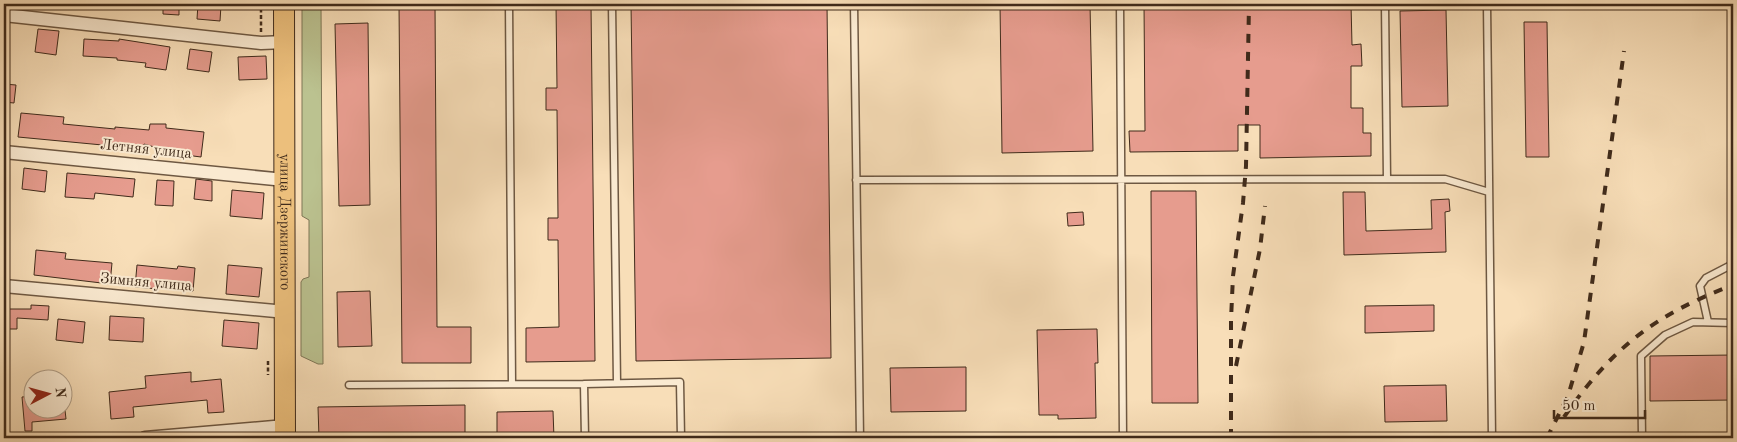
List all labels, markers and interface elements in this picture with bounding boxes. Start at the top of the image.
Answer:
street label: Летняя улица [99,138,193,162]
street label: улица Дзержинского [277,154,292,290]
street label: Зимняя улица [99,271,193,295]
north arrow [22,370,72,420]
text: N [52,387,67,399]
scale bar [1554,387,1646,419]
text: 50 m [1562,399,1596,414]

